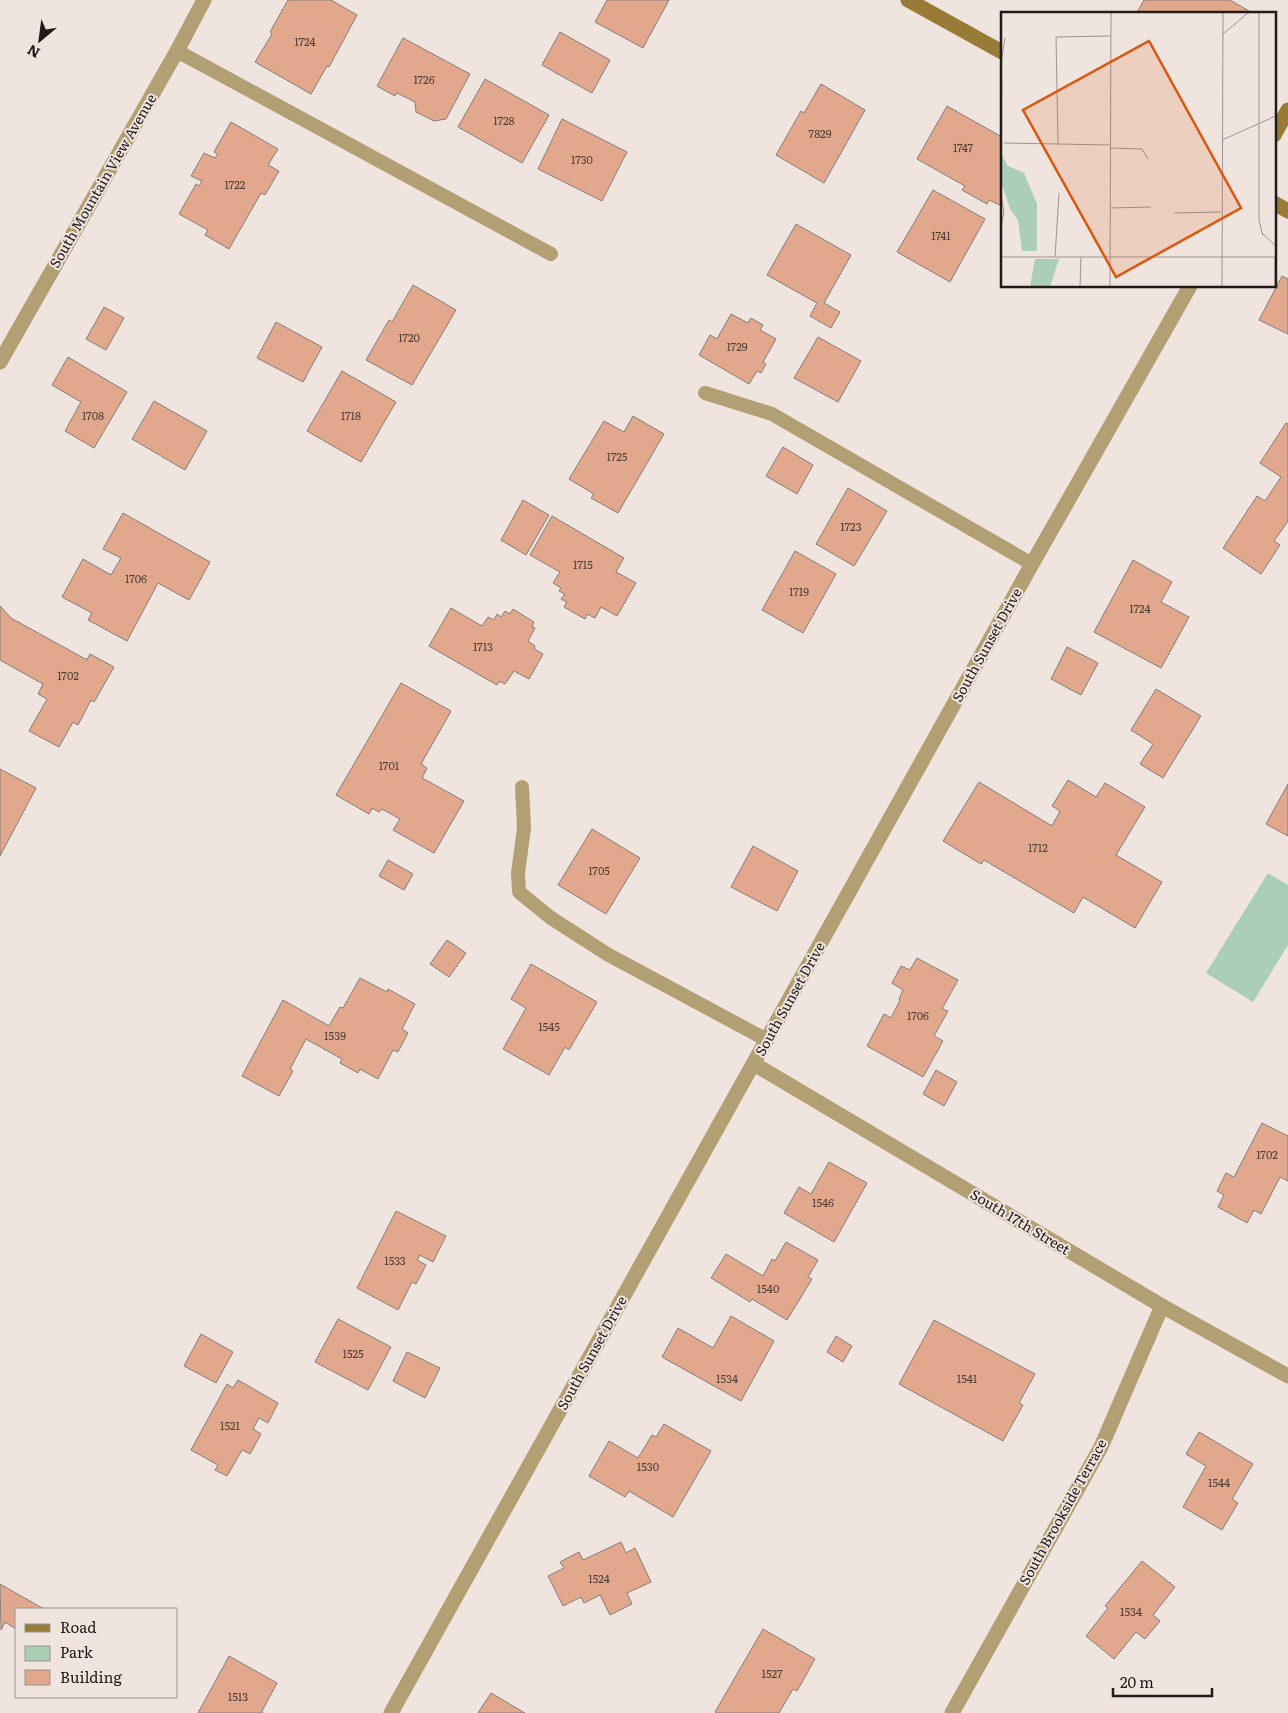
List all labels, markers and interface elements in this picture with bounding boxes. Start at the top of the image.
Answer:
inset map [1001,12,1276,288]
north arrow [15,15,65,65]
house number: 1724 [294,33,316,49]
text: N [23,41,43,64]
house number: 1726 [413,71,435,87]
street label: South Mountain View Avenue [44,90,160,271]
house number: 1728 [493,112,515,128]
house number: 7829 [809,125,832,141]
house number: 1747 [953,139,974,155]
house number: 1730 [571,151,593,167]
house number: 1722 [225,176,246,192]
house number: 1741 [931,227,951,243]
house number: 1720 [398,329,420,345]
house number: 1729 [726,338,748,354]
house number: 1708 [82,407,104,423]
house number: 1718 [341,407,361,423]
house number: 1725 [607,448,628,464]
house number: 1723 [840,518,862,534]
house number: 1715 [573,556,593,572]
house number: 1706 [125,570,147,586]
house number: 1719 [789,583,809,599]
street label: South Sunset Drive [946,584,1026,705]
house number: 1724 [1129,600,1151,616]
house number: 1713 [473,638,493,654]
house number: 1702 [57,667,79,683]
house number: 1701 [379,757,400,773]
house number: 1712 [1028,839,1048,855]
house number: 1705 [588,862,610,878]
street label: South Sunset Drive [749,938,829,1059]
house number: 1706 [907,1007,929,1023]
house number: 1545 [538,1018,560,1034]
house number: 1539 [324,1027,346,1043]
house number: 1702 [1256,1146,1278,1162]
street label: South 17th Street [967,1184,1074,1259]
house number: 1546 [812,1194,834,1210]
house number: 1533 [384,1252,406,1268]
house number: 1540 [757,1280,779,1296]
street label: South Sunset Drive [551,1292,631,1413]
house number: 1525 [342,1345,364,1361]
house number: 1534 [716,1370,738,1386]
house number: 1541 [957,1370,978,1386]
house number: 1521 [220,1417,241,1433]
street label: South Brookside Terrace [1014,1435,1111,1588]
house number: 1530 [637,1458,659,1474]
house number: 1544 [1208,1474,1230,1490]
house number: 1524 [588,1570,610,1586]
house number: 1534 [1120,1603,1142,1619]
legend [15,1608,178,1698]
text: Road [60,1615,96,1638]
text: Park [60,1640,94,1663]
text: Building [60,1665,122,1688]
house number: 1527 [762,1665,783,1681]
scale bar [1113,1666,1212,1698]
text: 20 m [1120,1670,1154,1693]
house number: 1513 [228,1688,248,1704]

